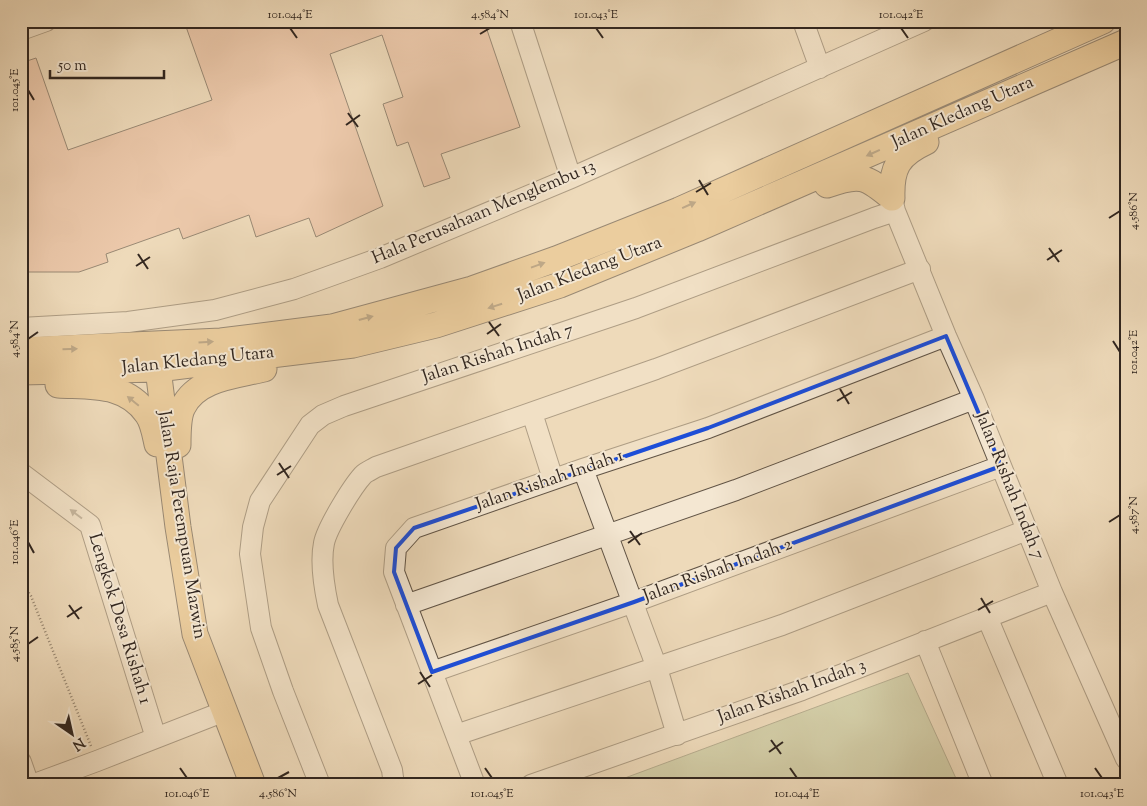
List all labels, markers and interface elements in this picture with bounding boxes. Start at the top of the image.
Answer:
text: 101.044°E [267,6,313,24]
text: 4.584°N [471,6,509,24]
text: 101.043°E [574,6,619,24]
text: 101.042°E [879,6,924,24]
scale bar [50,48,164,80]
text: 50 m [57,56,87,77]
text: 101.045°E [6,68,24,112]
street label: Jalan Kledang Utara [887,70,1038,156]
one-way arrow [866,149,880,157]
street label: Hala Perusahaan Menglembu 13 [368,154,600,272]
text: 4.586°N [1125,192,1143,230]
one-way arrow [682,201,696,209]
street label: Jalan Kledang Utara [513,230,666,310]
one-way arrow [531,261,546,268]
one-way arrow [488,302,503,310]
one-way arrow [359,314,374,322]
street label: Jalan Rishah Indah 7 [418,317,577,391]
text: 4.584°N [6,320,24,358]
text: 101.042°E [1125,329,1143,374]
one-way arrow [198,337,214,345]
street label: Jalan Kledang Utara [120,340,275,382]
one-way arrow [62,345,78,353]
one-way arrow [127,395,140,406]
street label: Jalan Rishah Indah 7 [967,407,1051,564]
street label: Jalan Raja Perempuan Mazwin [150,408,212,641]
street label: Jalan Rishah Indah 1 [472,443,628,519]
text: 4.587°N [1125,496,1143,534]
one-way arrow [69,509,83,519]
text: 101.046°E [6,519,24,565]
street label: Lengkok Desa Rishah 1 [81,530,157,708]
street label: Jalan Rishah Indah 2 [639,532,797,610]
text: 4.585°N [6,626,24,662]
street label: Jalan Rishah Indah 3 [713,653,870,731]
north arrow [48,708,98,758]
text: N [68,732,88,755]
text: 101.046°E [165,785,210,803]
text: 4.586°N [259,785,297,803]
text: 101.045°E [470,785,514,803]
text: 101.044°E [774,785,820,803]
text: 101.043°E [1080,785,1125,803]

